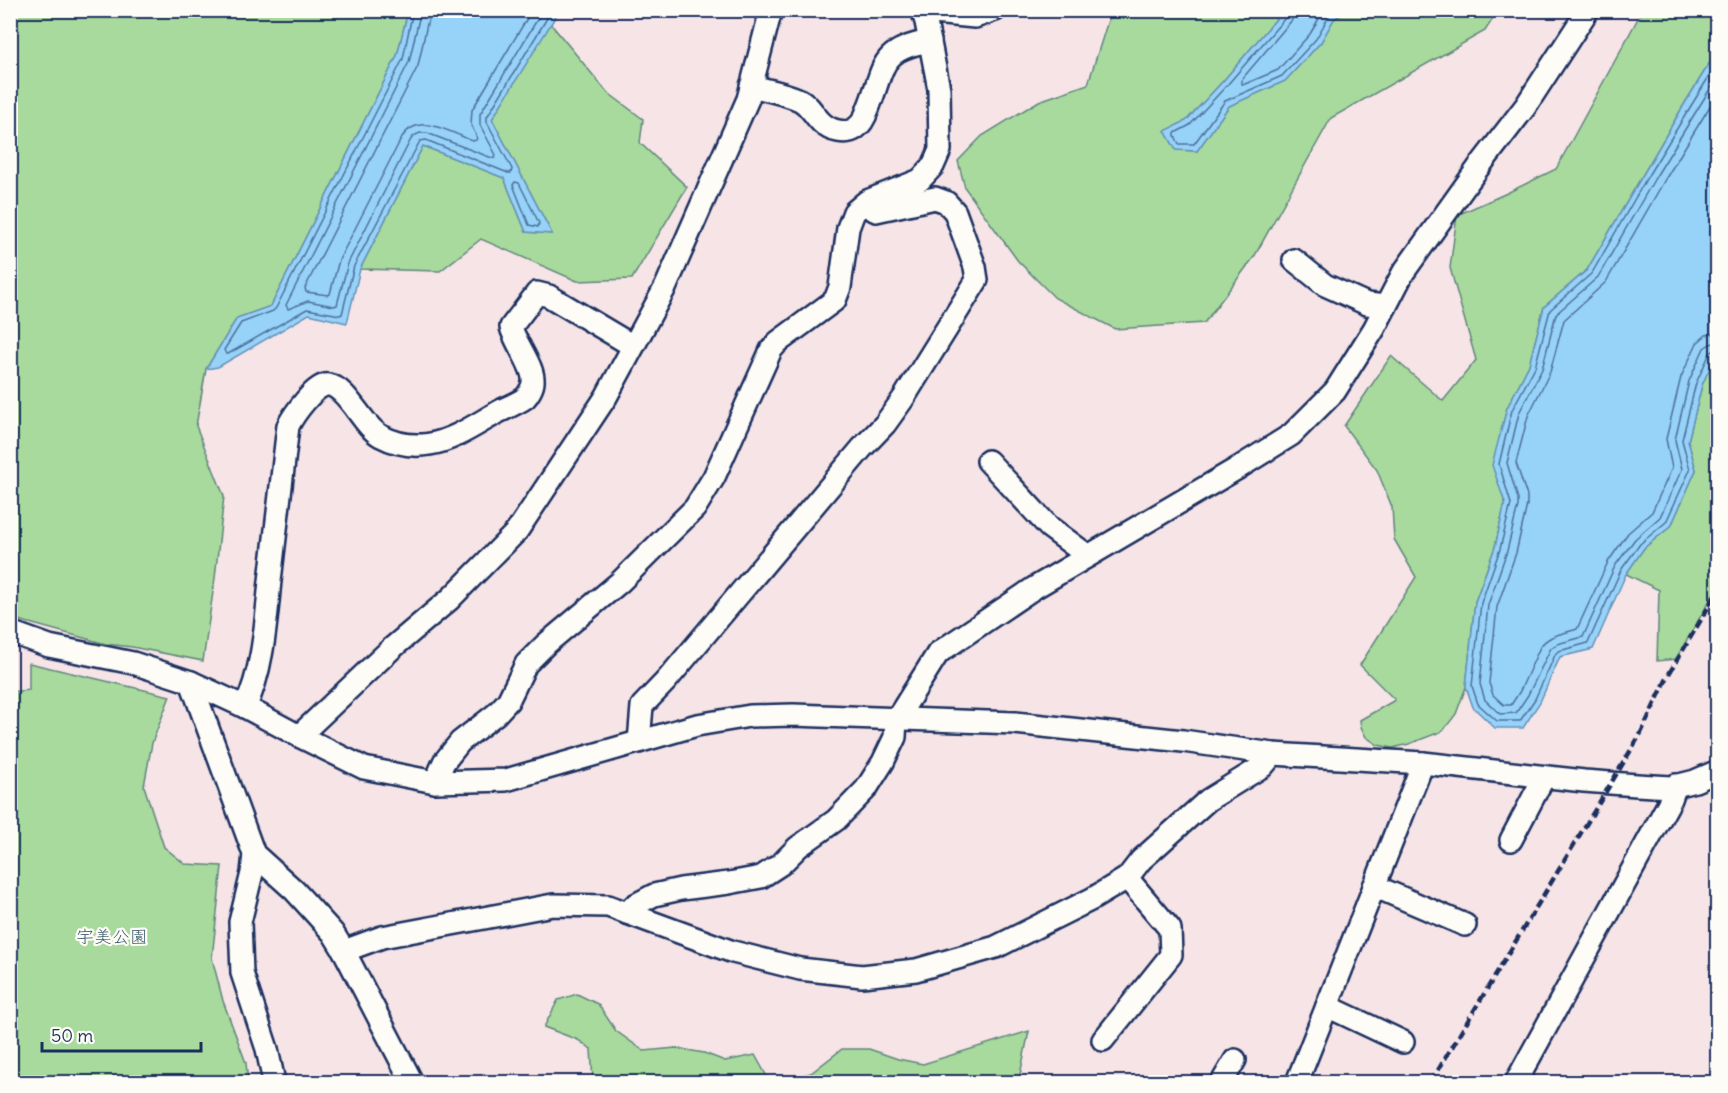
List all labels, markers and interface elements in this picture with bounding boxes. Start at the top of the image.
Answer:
park label: 宇美公園 [76,925,148,948]
scale bar [42,1015,201,1053]
text: 50 m [51,1024,93,1047]

